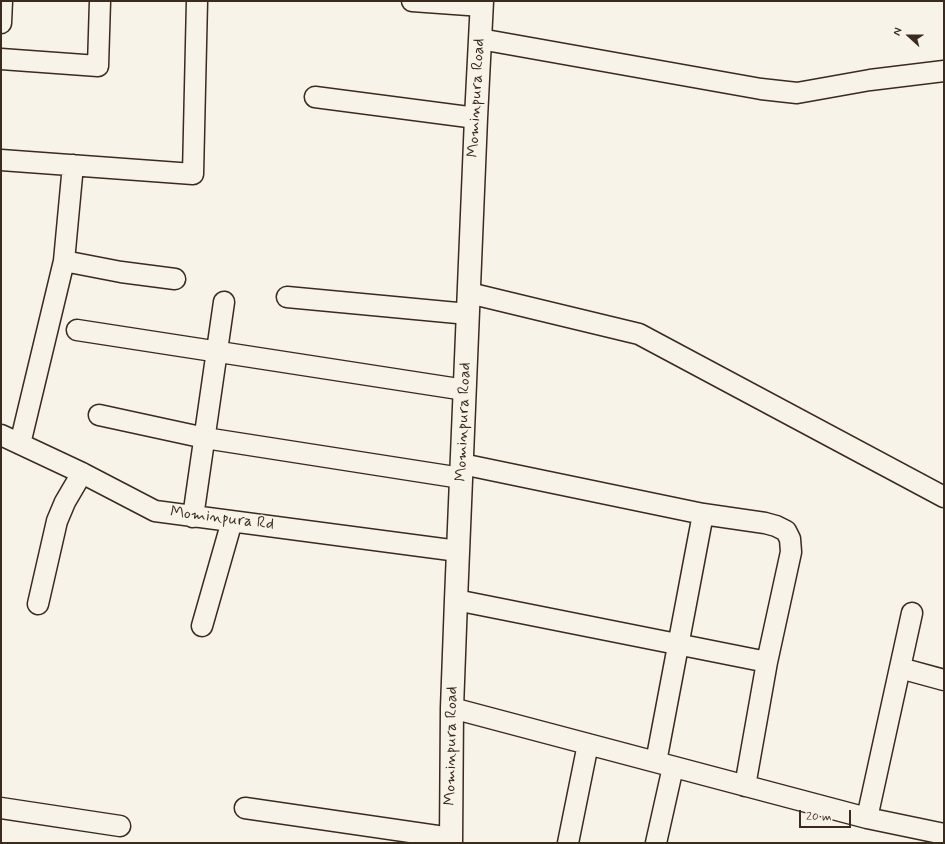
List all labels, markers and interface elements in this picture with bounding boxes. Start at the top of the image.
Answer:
north arrow [889,16,929,56]
text: N [890,26,906,38]
street label: Mominpura Road [464,38,490,158]
street label: Mominpura Road [452,362,476,482]
street label: Mominpura Rd [169,503,275,535]
street label: Mominpura Road [441,686,463,806]
scale bar [801,802,853,828]
text: 20 m [806,809,832,825]

